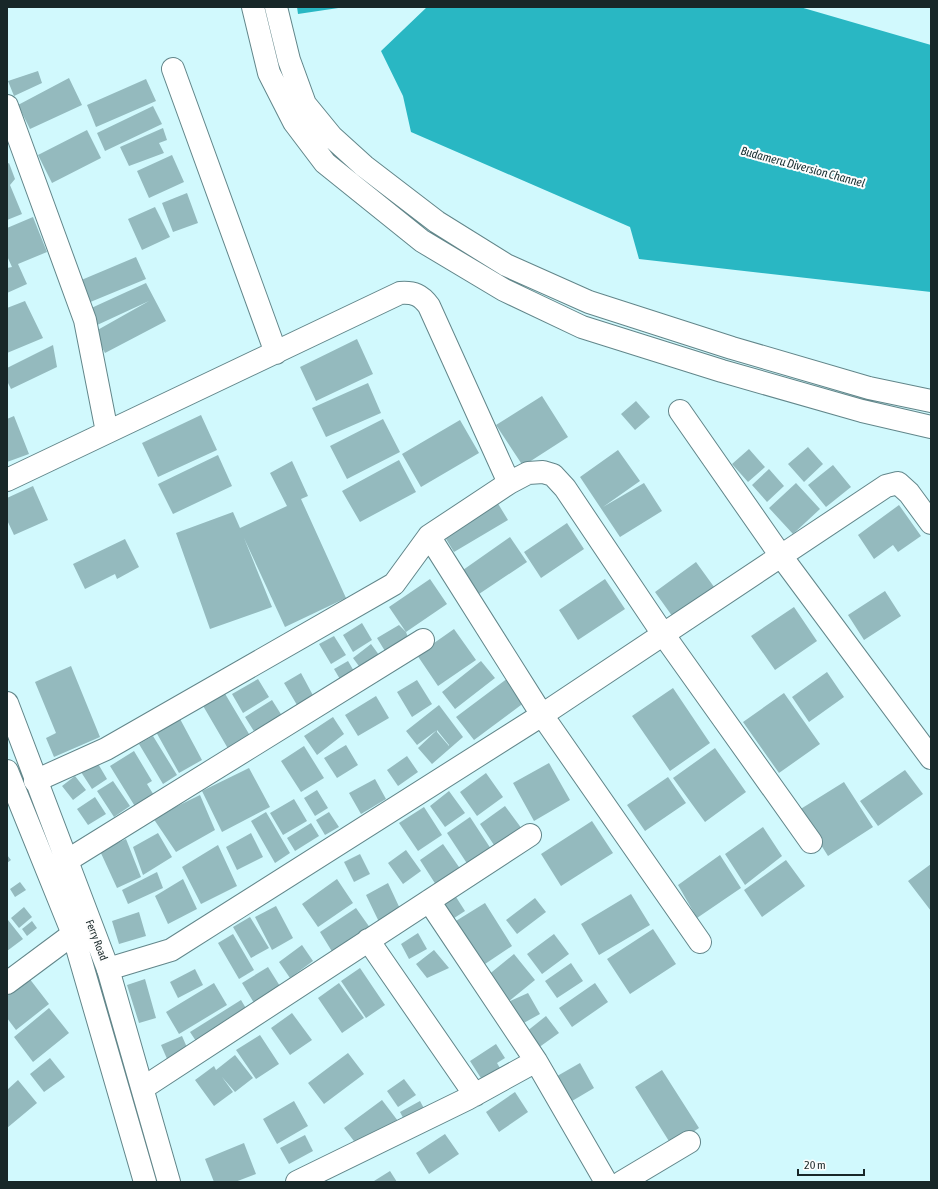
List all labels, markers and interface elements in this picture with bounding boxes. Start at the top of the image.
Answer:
water label: Budameru Diversion Channel [739,144,867,190]
street label: Ferry Road [84,918,110,962]
scale bar [798,1151,864,1177]
text: 20 m [804,1158,826,1172]

